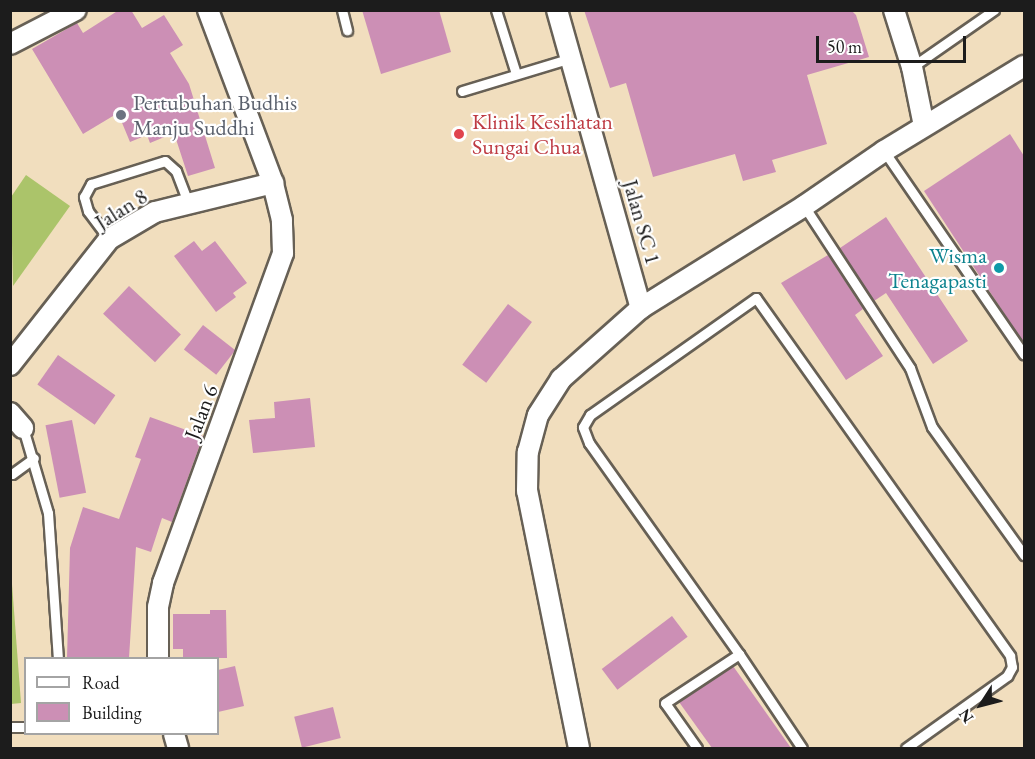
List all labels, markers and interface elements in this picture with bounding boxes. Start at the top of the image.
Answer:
scale bar [819,24,969,62]
text: 50 m [827,35,862,58]
place label: Pertubuhan Budhis Manju Suddhi [133,89,297,140]
marker: Pertubuhan Budhis Manju Suddhi [114,108,128,122]
place label: Klinik Kesihatan Sungai Chua [472,108,613,160]
marker: Klinik Kesihatan Sungai Chua [450,125,468,143]
street label: Jalan SC 1 [617,176,667,268]
street label: Jalan 8 [90,183,152,235]
place label: Wisma Tenagapasti [888,242,987,294]
marker: Wisma Tenagapasti [992,261,1006,275]
street label: Jalan 6 [178,381,224,443]
legend [24,657,219,735]
text: Road [82,671,120,694]
north arrow [951,675,1011,735]
text: Building [82,701,142,724]
text: N [954,704,978,727]

